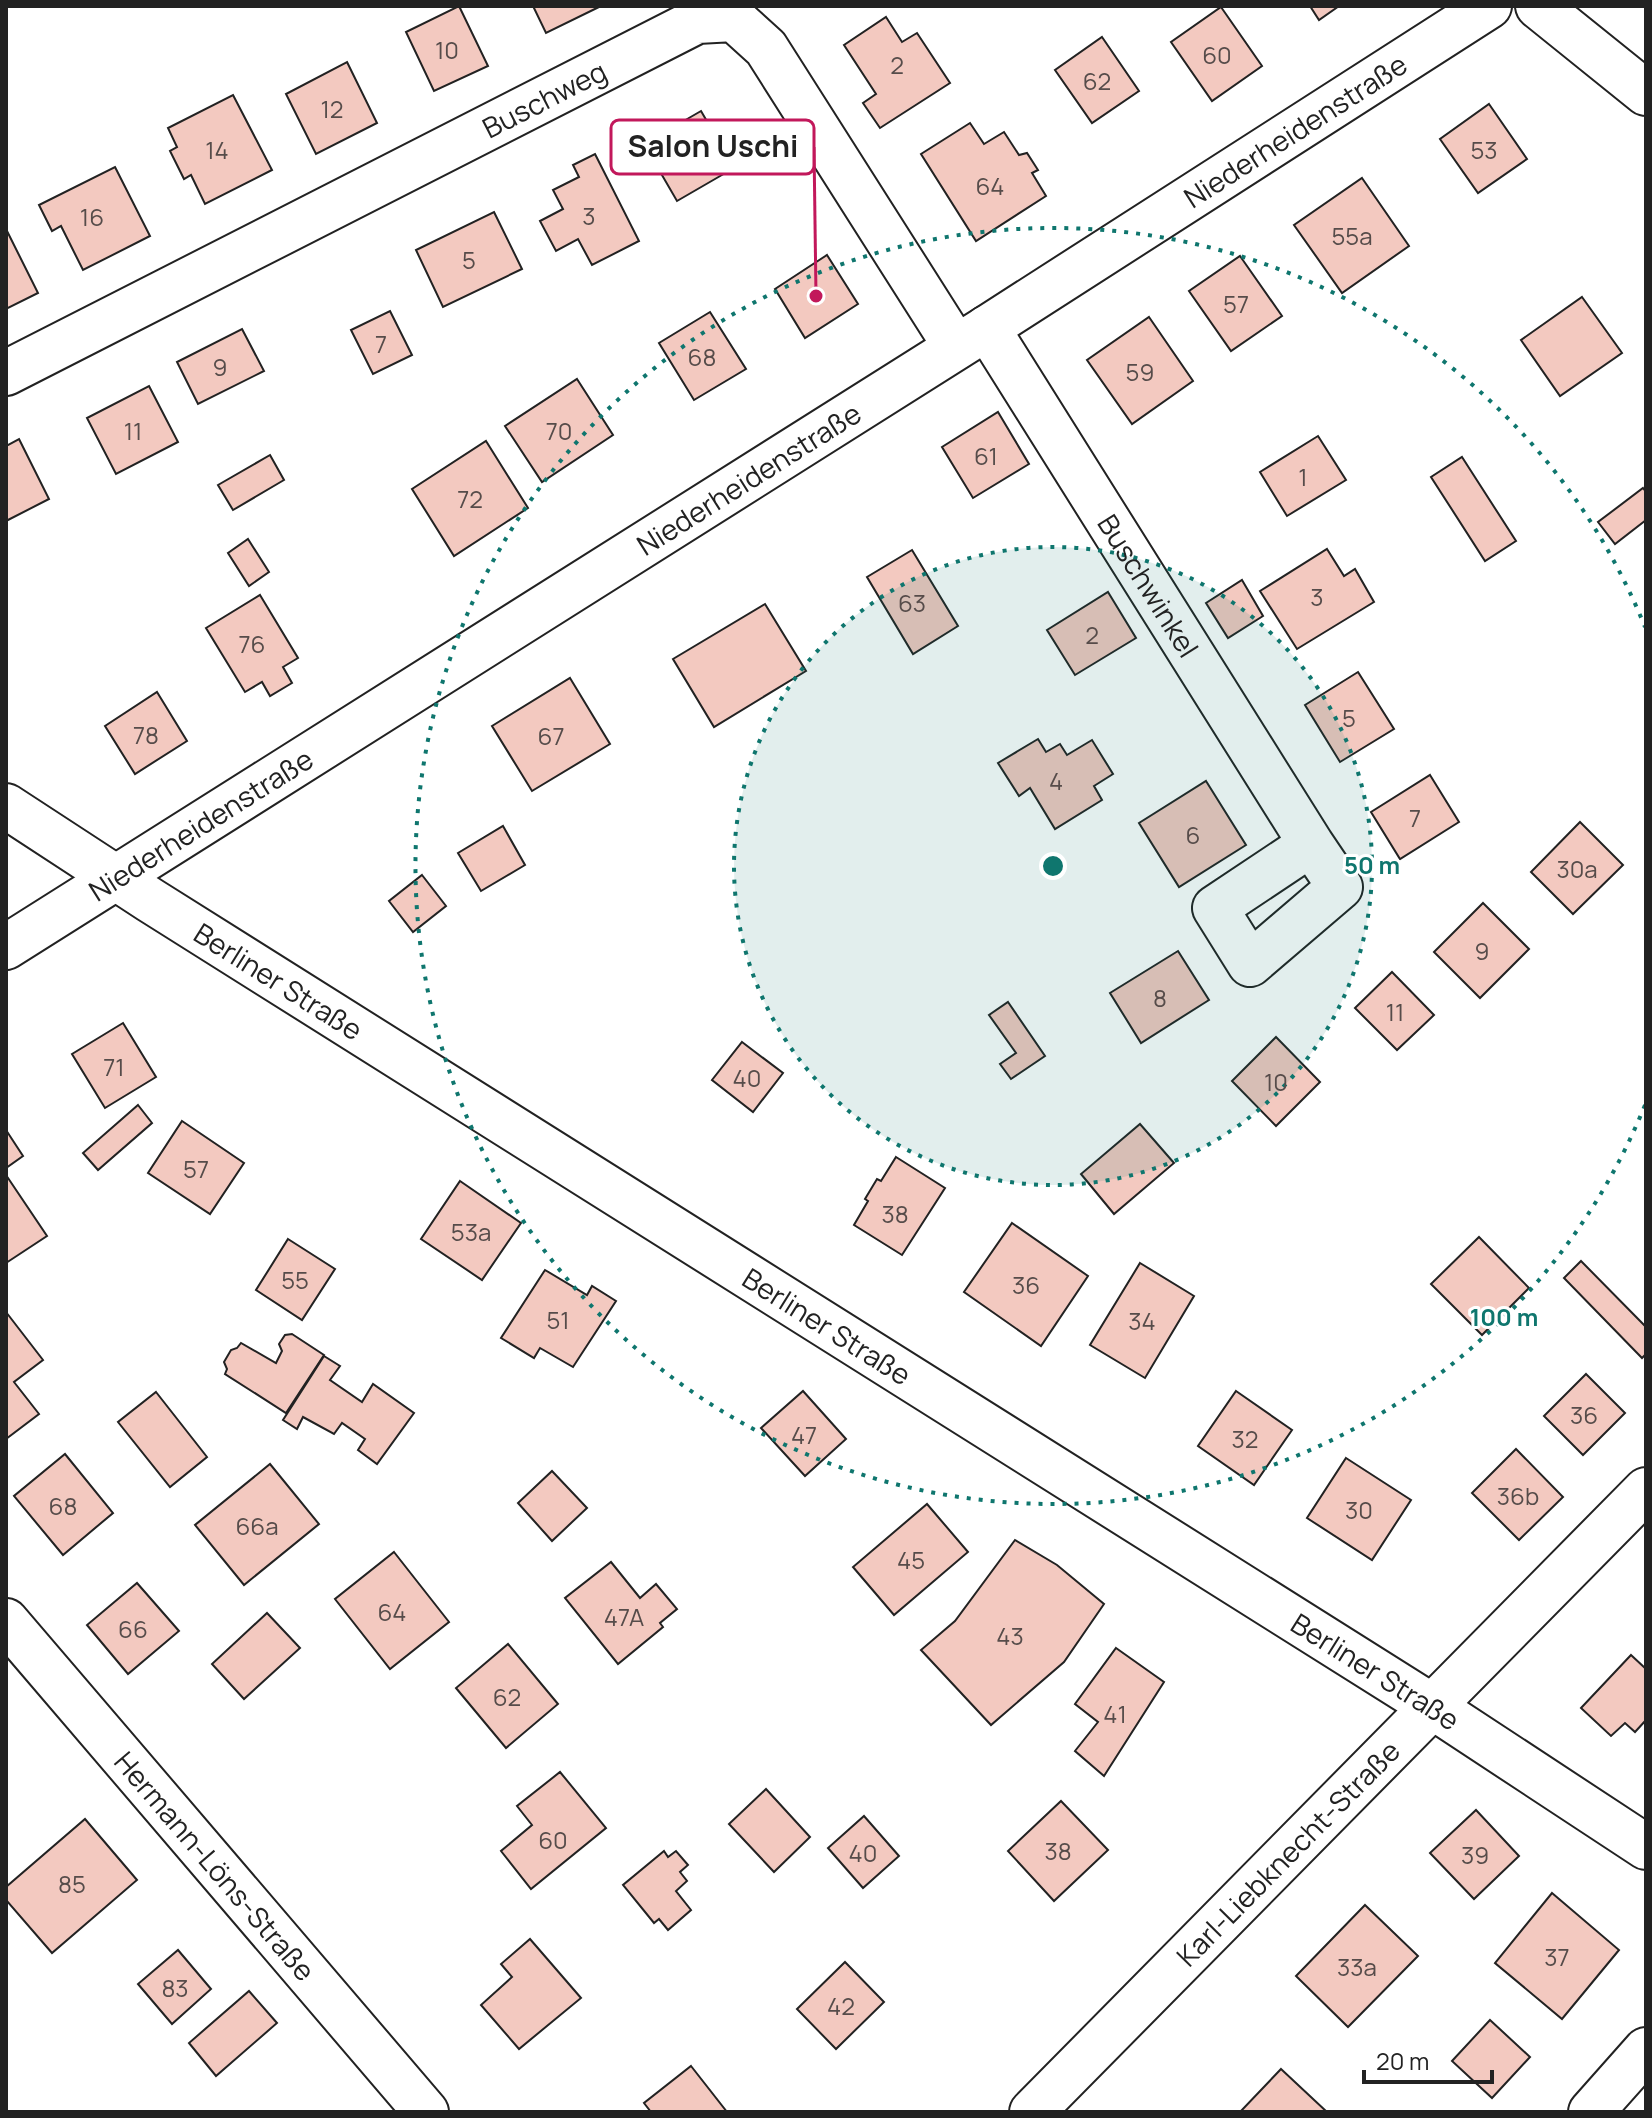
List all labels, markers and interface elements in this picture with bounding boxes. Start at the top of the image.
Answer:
house number: 10 [435,33,459,66]
house number: 60 [1202,38,1232,71]
street label: Niederheidenstraße [1176,45,1414,216]
house number: 2 [890,48,904,81]
street label: Buschweg [476,51,613,146]
house number: 62 [1083,64,1111,97]
house number: 12 [320,92,344,125]
callout: Salon Uschi [611,120,814,174]
text: Salon Uschi [627,125,799,166]
house number: 14 [205,133,229,166]
house number: 53 [1470,133,1498,166]
house number: 64 [975,169,1005,202]
house number: 3 [582,199,596,232]
house number: 16 [80,200,104,233]
house number: 55a [1331,219,1373,252]
house number: 5 [462,243,476,276]
house number: 57 [1223,287,1249,320]
house number: 7 [375,327,387,360]
house number: 68 [688,340,716,373]
house number: 9 [213,350,227,383]
house number: 59 [1126,355,1154,388]
street label: Niederheidenstraße [629,394,868,563]
house number: 11 [124,414,142,447]
house number: 70 [546,414,572,447]
house number: 61 [974,439,998,472]
house number: 1 [1298,460,1308,493]
house number: 72 [457,482,483,515]
street label: Buschwinkel [1090,507,1208,664]
house number: 3 [1310,580,1324,613]
house number: 63 [898,586,926,619]
house number: 2 [1085,618,1099,651]
house number: 76 [239,627,265,660]
house number: 5 [1342,701,1356,734]
house number: 78 [133,718,159,751]
house number: 67 [538,719,564,752]
street label: Niederheidenstraße [81,739,320,909]
house number: 4 [1049,764,1063,797]
house number: 7 [1409,801,1421,834]
house number: 6 [1186,818,1200,851]
text: 50 m [1344,848,1400,881]
centre of rings [1039,852,1067,880]
house number: 30a [1556,852,1598,885]
street label: Berliner Straße [187,914,370,1048]
house number: 9 [1475,934,1489,967]
house number: 8 [1153,981,1167,1014]
house number: 11 [1386,995,1404,1028]
house number: 71 [103,1050,125,1083]
house number: 40 [733,1061,761,1094]
house number: 10 [1264,1065,1288,1098]
house number: 57 [183,1152,209,1185]
house number: 38 [881,1197,909,1230]
house number: 53a [451,1215,491,1248]
street label: Berliner Straße [736,1259,919,1393]
house number: 55 [281,1263,309,1296]
house number: 36 [1012,1268,1040,1301]
text: 100 m [1470,1300,1538,1333]
house number: 51 [546,1303,570,1336]
house number: 34 [1128,1304,1156,1337]
house number: 36 [1570,1398,1598,1431]
house number: 47 [791,1418,817,1451]
house number: 32 [1232,1422,1258,1455]
house number: 36b [1497,1479,1539,1512]
house number: 68 [49,1489,77,1522]
house number: 30 [1345,1493,1373,1526]
house number: 66a [235,1509,279,1542]
house number: 45 [897,1543,925,1576]
house number: 64 [377,1595,407,1628]
house number: 47A [604,1600,644,1633]
street label: Berliner Straße [1284,1604,1467,1738]
house number: 66 [118,1612,148,1645]
house number: 43 [996,1619,1024,1652]
house number: 62 [493,1680,521,1713]
house number: 41 [1103,1697,1127,1730]
street label: Karl-Liebknecht-Straße [1168,1732,1408,1974]
street label: Hermann-Löns-Straße [106,1743,324,1989]
house number: 60 [538,1823,568,1856]
house number: 38 [1044,1834,1072,1867]
house number: 40 [849,1836,877,1869]
house number: 39 [1461,1838,1489,1871]
house number: 85 [58,1867,86,1900]
house number: 37 [1544,1940,1570,1973]
house number: 33a [1337,1950,1377,1983]
house number: 83 [161,1971,189,2004]
house number: 42 [827,1989,855,2022]
scale bar [1364,2034,1492,2084]
text: 20 m [1376,2044,1429,2077]

